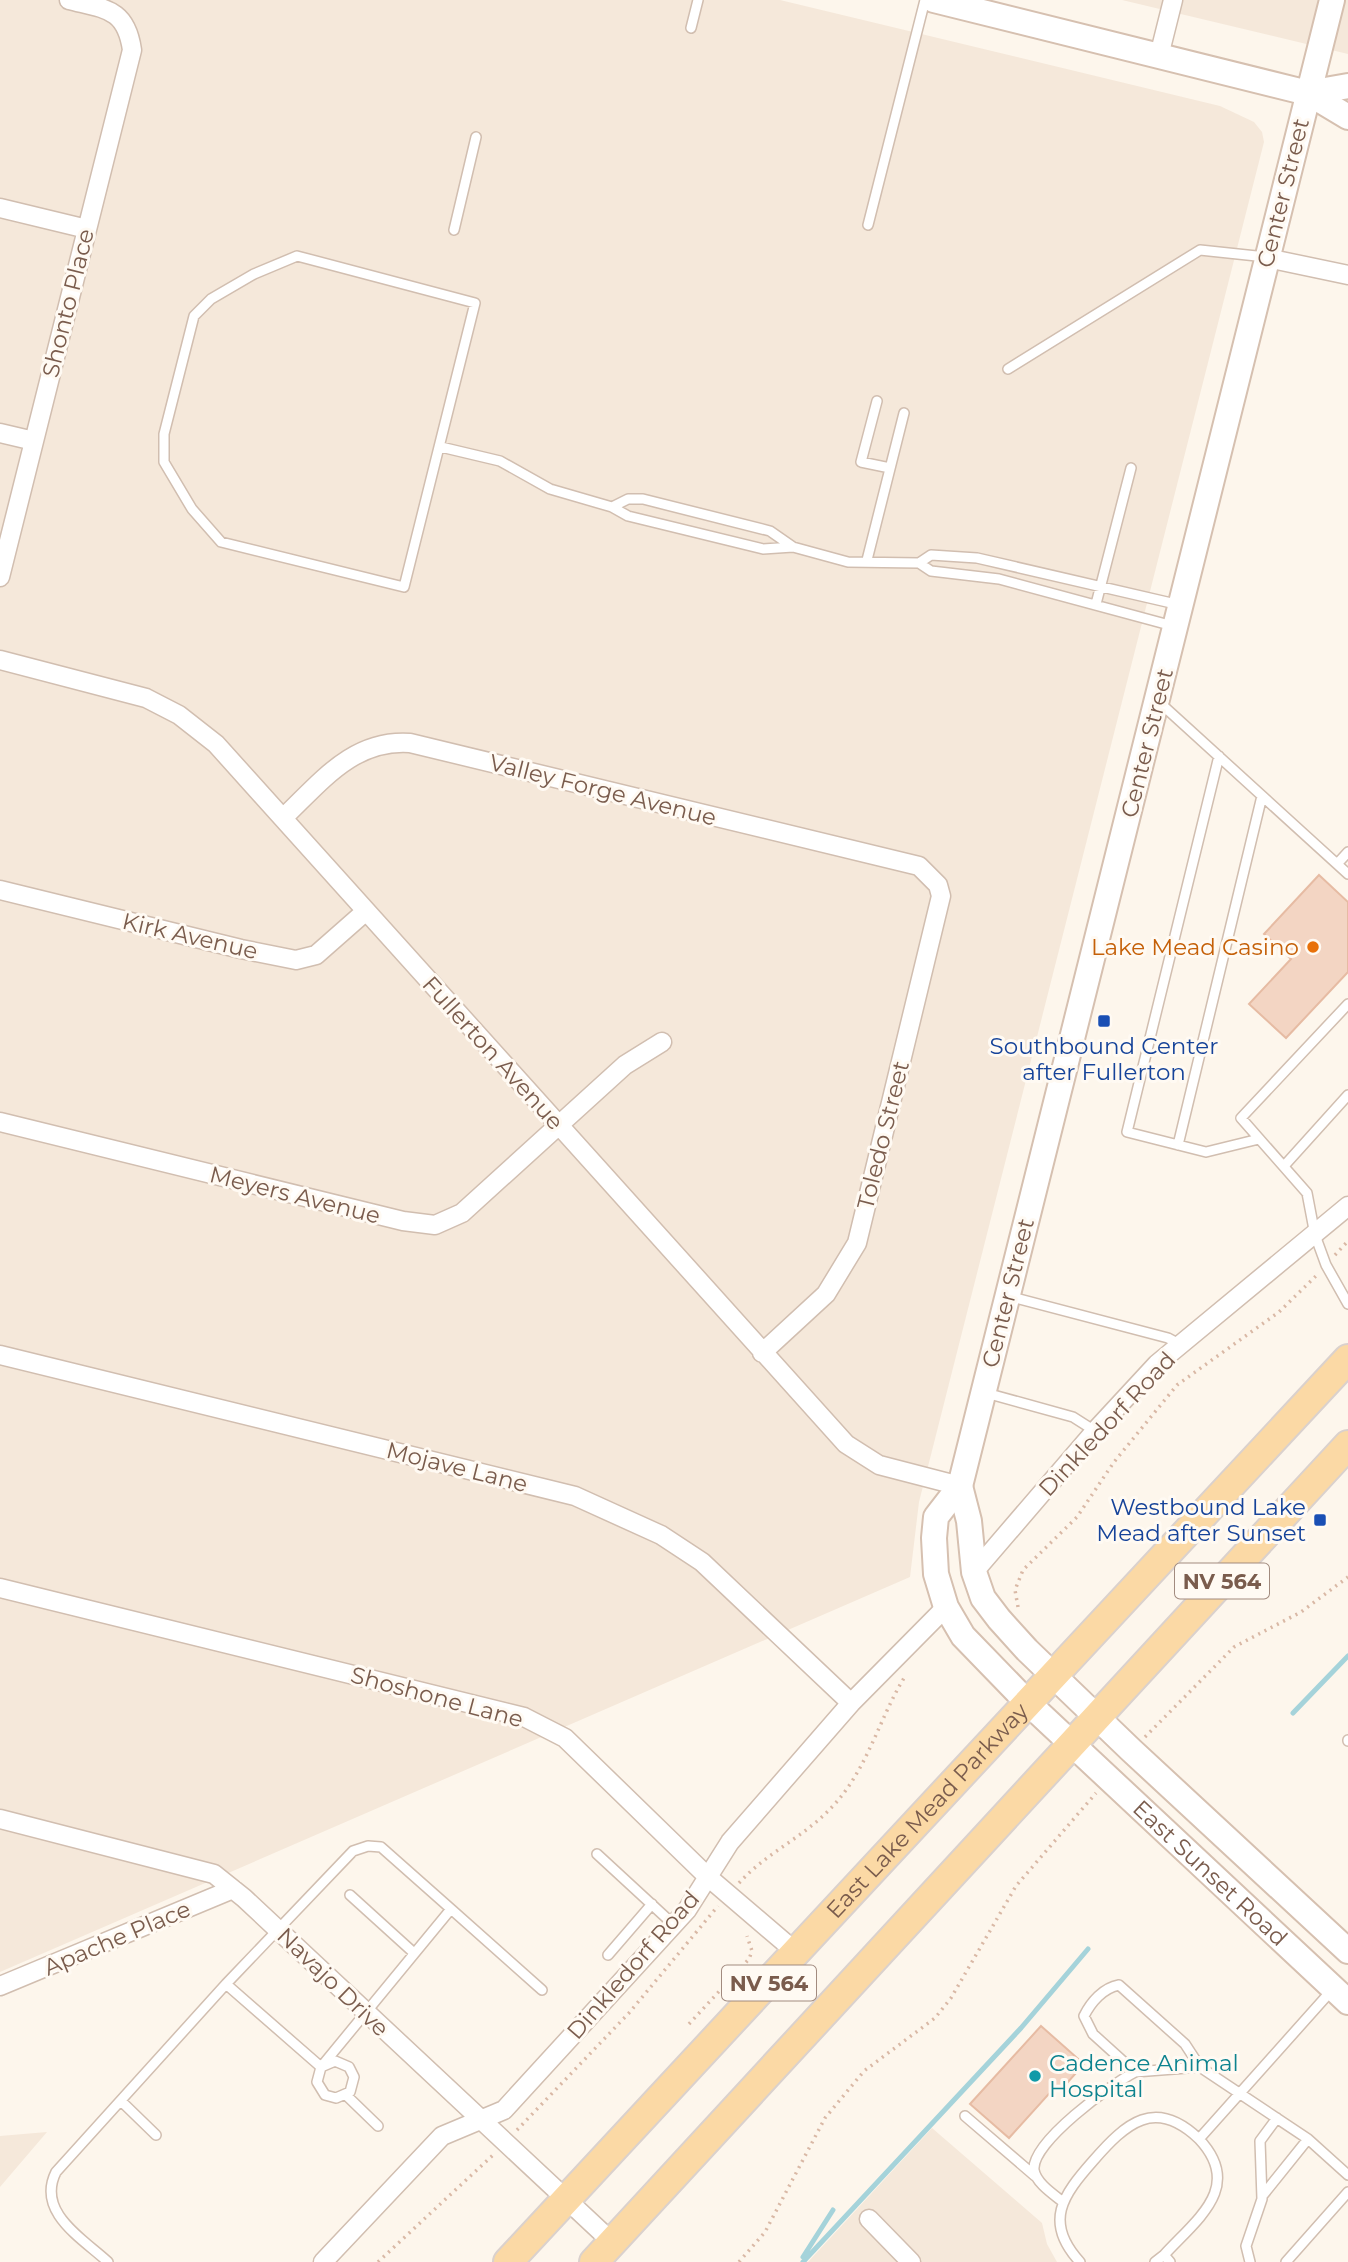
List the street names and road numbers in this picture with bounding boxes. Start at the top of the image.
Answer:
street label: Center Street [1251,115,1315,271]
street label: Shonto Place [36,226,100,380]
street label: Center Street [1115,665,1179,821]
street label: Valley Forge Avenue [487,748,719,832]
street label: Kirk Avenue [120,907,260,965]
street label: Fullerton Avenue [417,970,569,1136]
street label: Toledo Street [851,1058,915,1212]
street label: Meyers Avenue [207,1160,383,1230]
street label: Center Street [976,1215,1040,1371]
street label: Dinkledorf Road [1033,1346,1181,1502]
street label: Mojave Lane [383,1436,531,1498]
road number: NV 564 [1175,1564,1269,1598]
street label: Shoshone Lane [348,1661,526,1733]
street label: East Lake Mead Parkway [820,1697,1034,1924]
street label: East Sunset Road [1127,1794,1293,1952]
street label: Dinkledorf Road [561,1885,705,2045]
street label: Apache Place [39,1894,195,1982]
street label: Navajo Drive [271,1922,395,2042]
road number: NV 564 [722,1966,816,2000]

